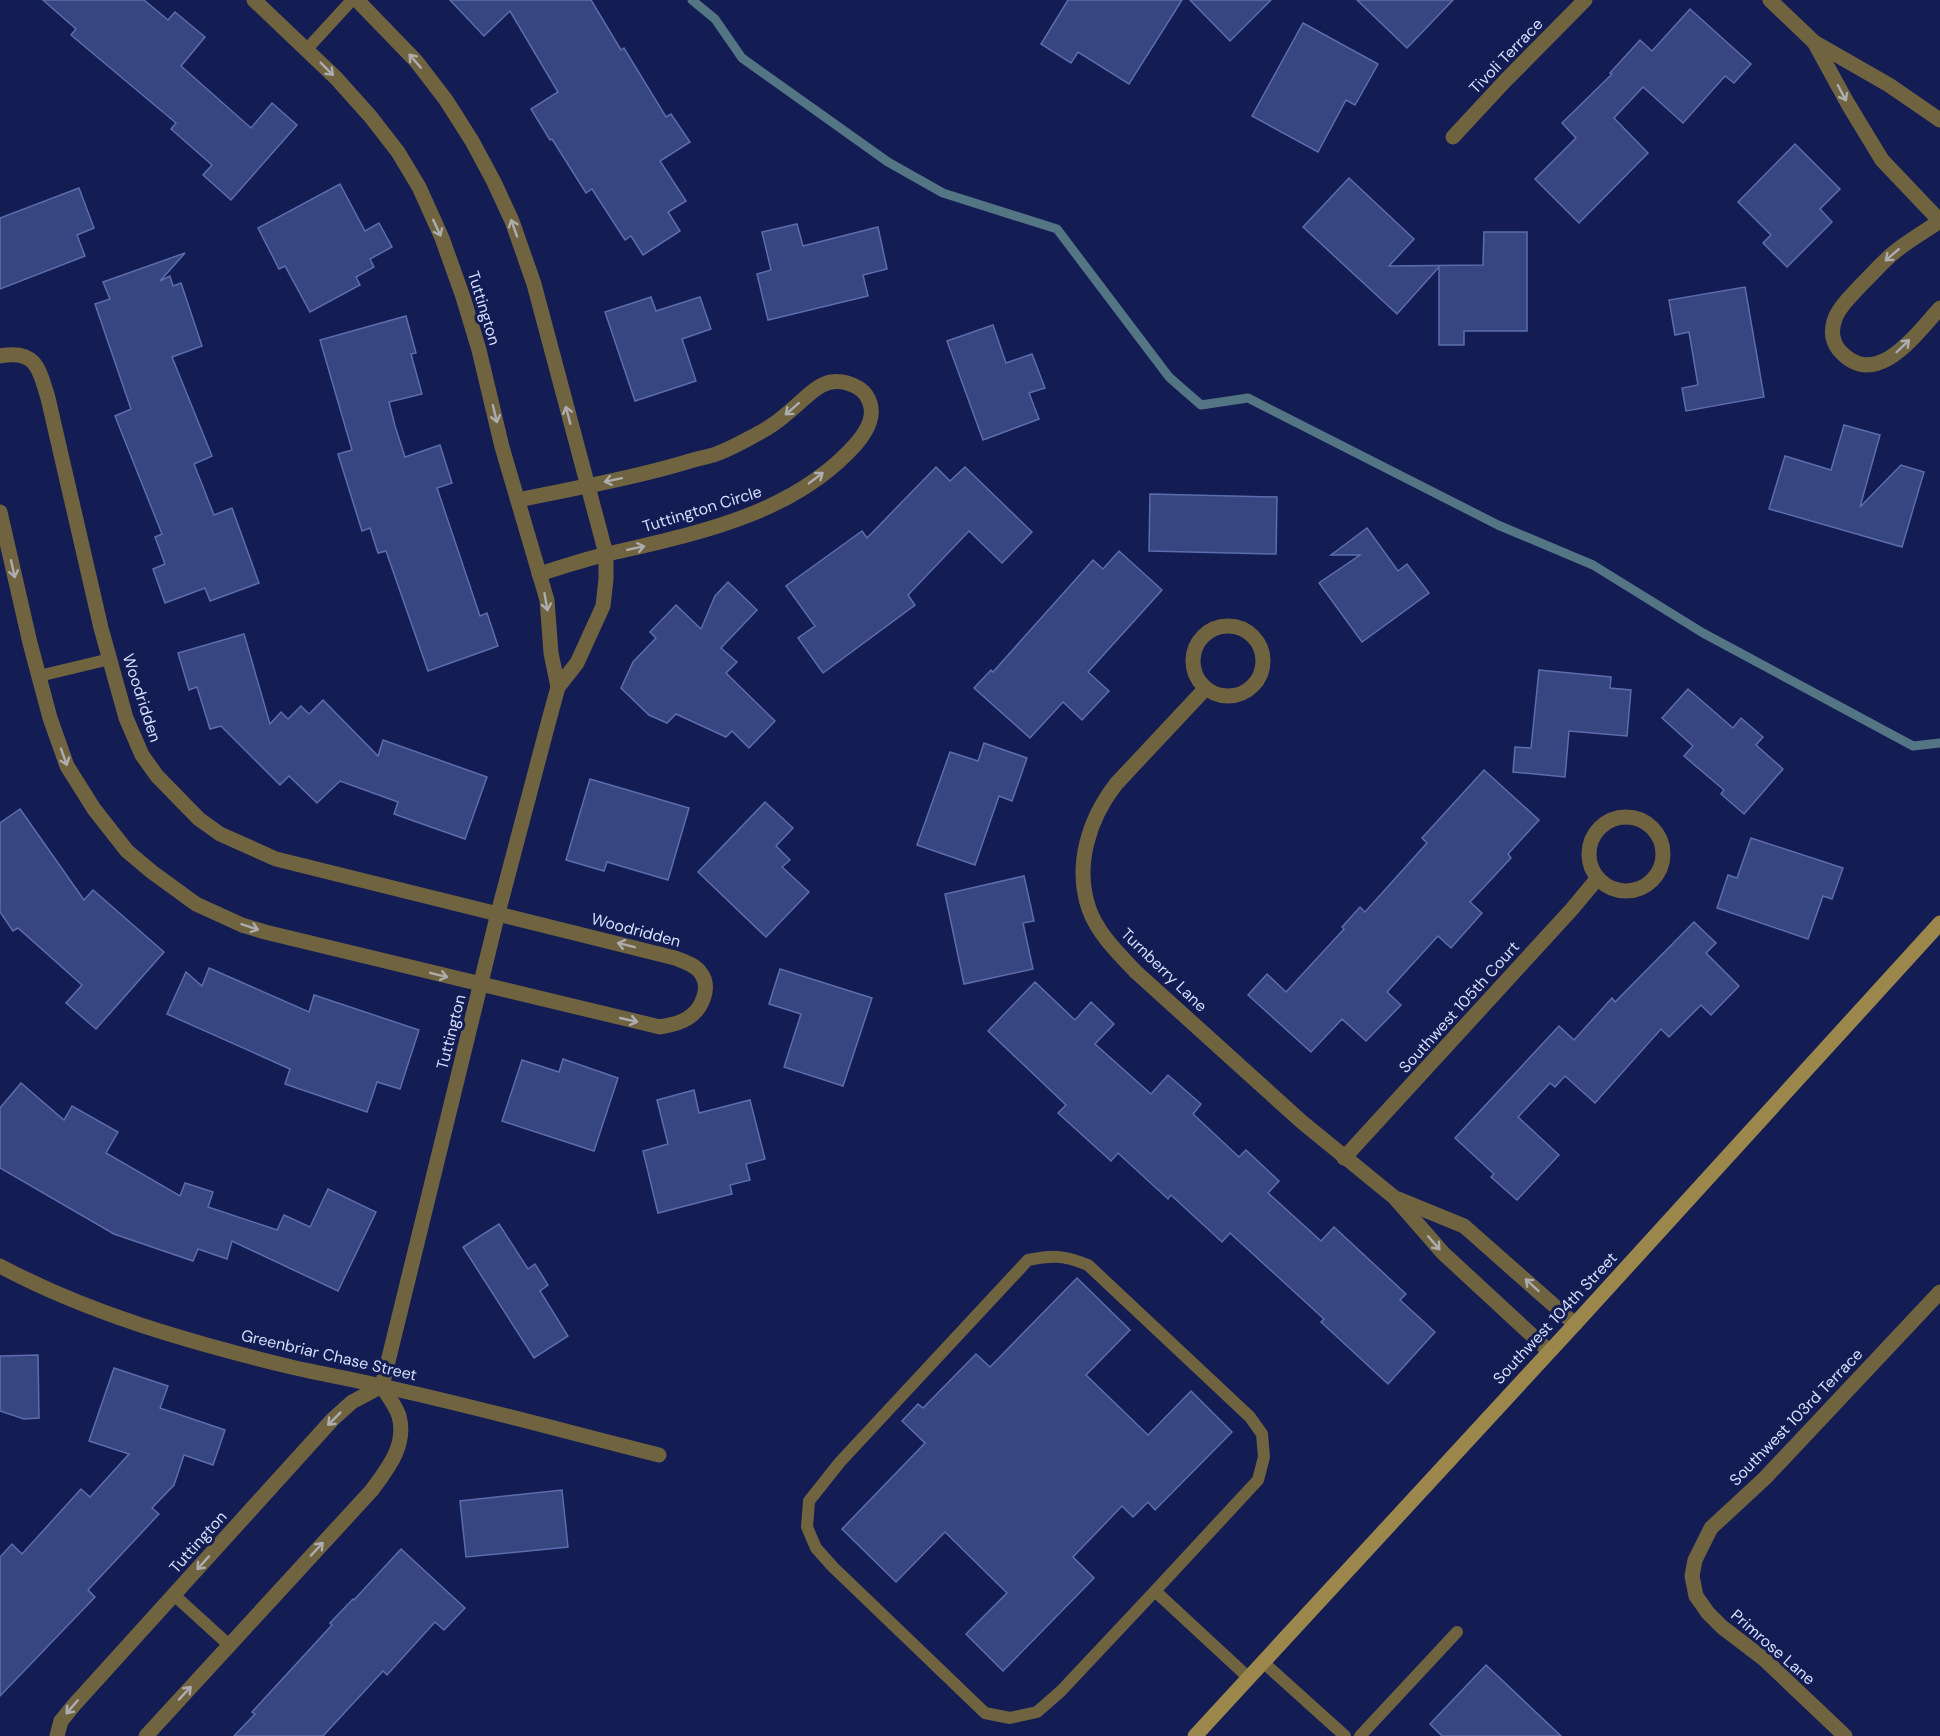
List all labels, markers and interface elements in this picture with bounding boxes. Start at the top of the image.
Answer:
street label: Tivoli Terrace [1465,14,1547,98]
one-way arrow [408,54,422,69]
one-way arrow [320,61,335,76]
one-way arrow [1837,84,1848,102]
one-way arrow [433,219,444,237]
one-way arrow [508,219,519,238]
one-way arrow [1885,248,1900,262]
street label: Tuttington [463,268,505,348]
one-way arrow [1896,339,1911,354]
one-way arrow [785,402,800,416]
one-way arrow [489,404,501,423]
one-way arrow [562,406,573,425]
one-way arrow [808,472,824,485]
one-way arrow [604,475,624,486]
street label: Tuttington Circle [640,481,764,537]
one-way arrow [626,542,645,553]
one-way arrow [8,558,19,578]
one-way arrow [541,592,552,611]
street label: Woodridden [118,651,166,745]
one-way arrow [59,747,70,765]
street label: Woodridden [589,908,683,952]
one-way arrow [240,923,259,934]
street label: Turnberry Lane [1116,924,1212,1016]
street label: Southwest 105th Court [1394,937,1524,1077]
one-way arrow [617,939,636,951]
one-way arrow [429,970,448,982]
street label: Tuttington [432,992,470,1072]
one-way arrow [619,1015,638,1027]
one-way arrow [1427,1235,1440,1251]
street label: Southwest 104th Street [1488,1247,1622,1389]
one-way arrow [1524,1278,1539,1292]
street label: Greenbriar Chase Street [239,1325,419,1385]
street label: Southwest 103rd Terrace [1725,1344,1867,1490]
one-way arrow [327,1411,342,1426]
street label: Tuttington [165,1507,231,1577]
one-way arrow [310,1542,324,1557]
one-way arrow [196,1555,210,1570]
street label: Primrose Lane [1726,1605,1820,1689]
one-way arrow [178,1686,192,1701]
one-way arrow [65,1699,79,1714]

